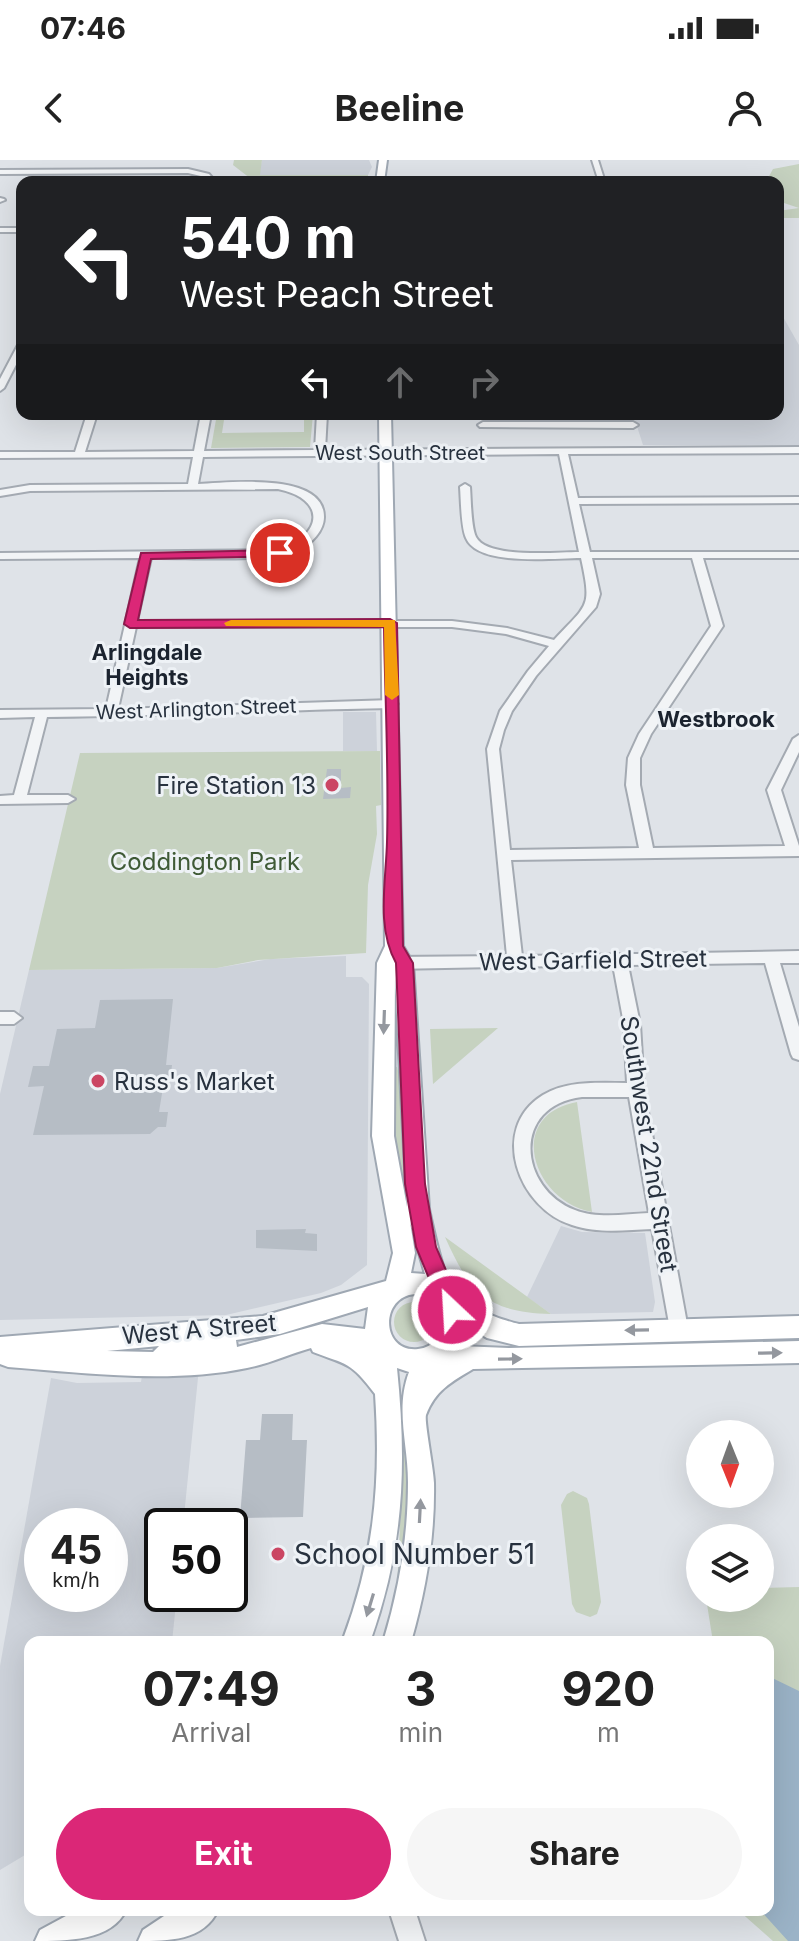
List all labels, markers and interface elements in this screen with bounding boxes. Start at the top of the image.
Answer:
text: 07:46 [40,10,126,46]
icon: back [32,86,76,130]
text: Beeline [334,86,465,130]
icon: person [723,86,767,130]
text: 540 m [180,204,356,272]
icon: left [48,208,152,312]
text: West Peach Street [180,272,493,316]
icon: left [294,360,338,404]
icon: ahead [378,360,422,404]
icon: right [462,360,506,404]
street label: West South Street [315,441,486,465]
pin [246,519,314,587]
icon: arrive [258,531,302,575]
district label: Arlingdale Heights [92,639,202,690]
street label: West Arlington Street [95,693,297,724]
district label: Westbrook [657,706,775,732]
place label: Fire Station 13 [156,771,316,800]
marker: Fire Station 13 [323,776,341,794]
park label: Coddington Park [110,847,300,876]
street label: West Garfield Street [479,944,707,976]
one-way arrow [378,1010,390,1035]
street label: Southwest 22nd Street [614,1014,684,1274]
place label: Russ's Market [114,1067,275,1096]
marker: Russ's Market [89,1072,107,1090]
position arrow [410,1268,494,1352]
street label: West A Street [121,1308,277,1350]
one-way arrow [624,1323,649,1336]
one-way arrow [758,1346,783,1359]
one-way arrow [498,1353,523,1365]
north arrow [686,1420,774,1508]
map controls [686,1420,774,1612]
one-way arrow [414,1498,427,1523]
speed limit sign: 50 [144,1508,248,1612]
button: layers [686,1524,774,1612]
text: 45 [50,1525,102,1574]
place label: School Number 51 [294,1537,535,1571]
marker: School Number 51 [269,1545,287,1563]
text: km/h [52,1568,100,1592]
one-way arrow [363,1593,376,1617]
text: 07:49 [143,1659,280,1718]
text: 3 [405,1659,436,1718]
text: 920 [562,1659,655,1718]
text: Arrival [171,1717,251,1748]
text: min [399,1717,443,1748]
text: m [597,1717,620,1748]
button: Exit [56,1808,391,1900]
button: Share [407,1808,742,1900]

